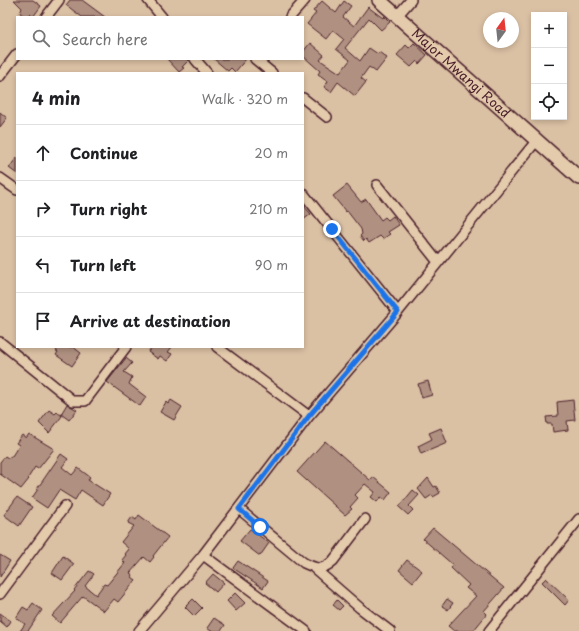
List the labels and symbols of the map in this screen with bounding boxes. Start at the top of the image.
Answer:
north arrow [483,12,519,48]
street label: Major Mwangi Road [408,24,515,122]
route end [323,220,341,238]
route start [251,518,269,536]

